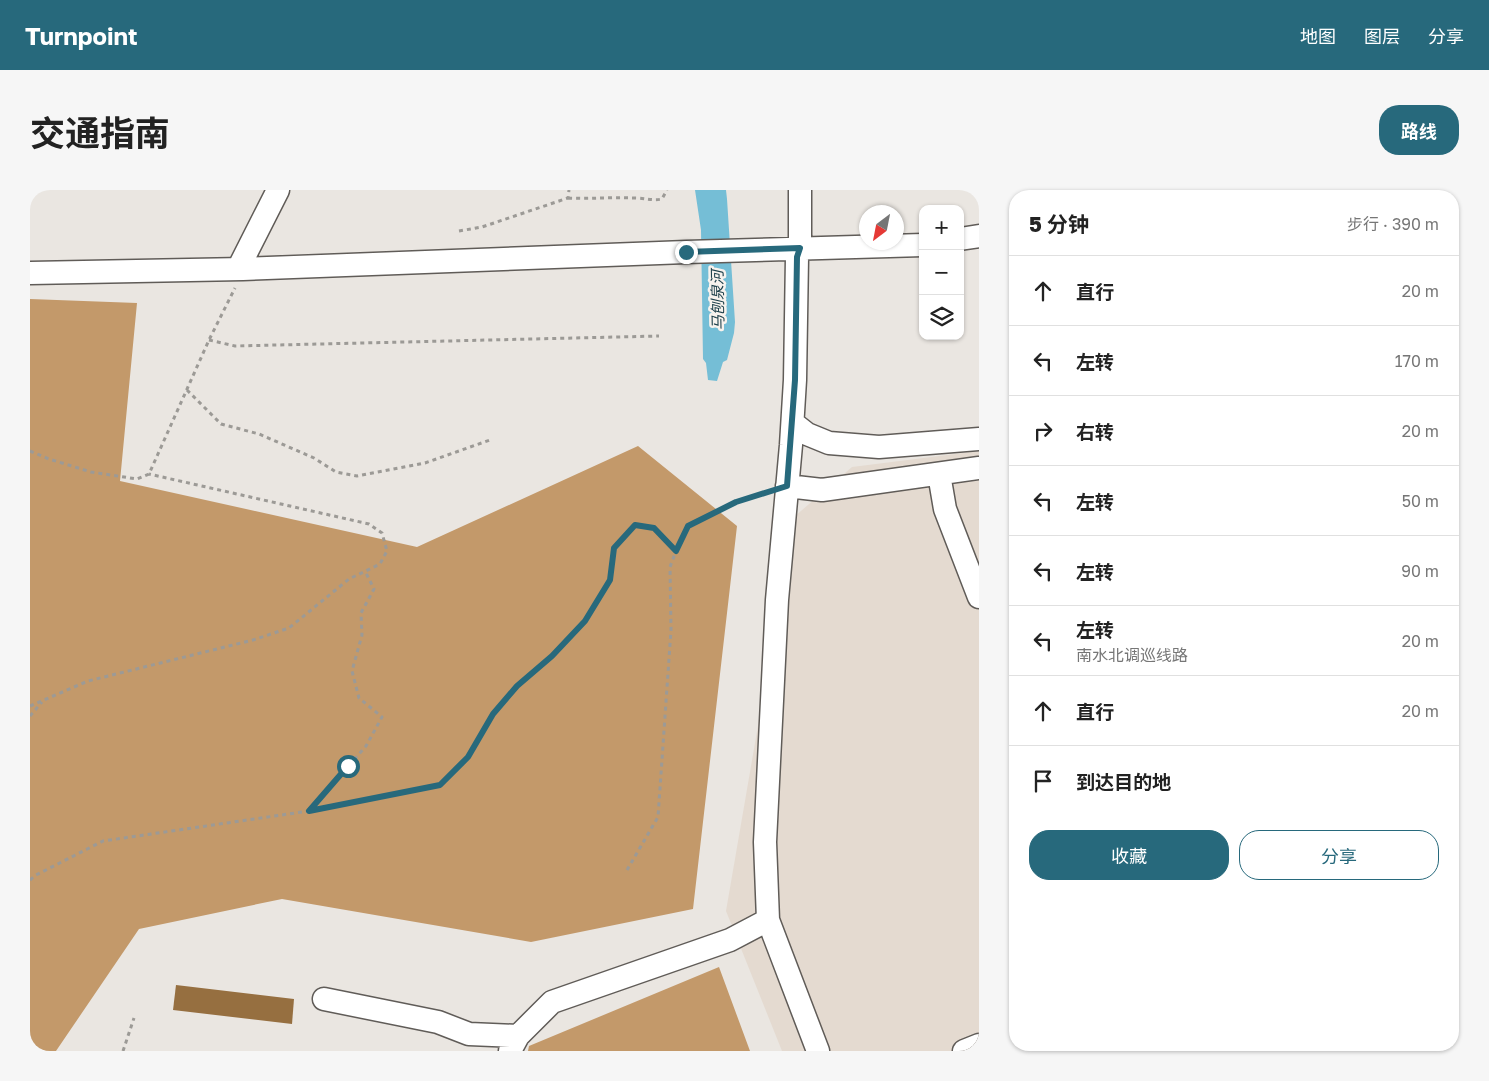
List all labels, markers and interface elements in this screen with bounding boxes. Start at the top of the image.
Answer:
text: Turnpoint [25,21,138,50]
text: 地图 [1300,25,1336,47]
text: 图层 [1364,25,1400,47]
text: 分享 [1428,25,1464,47]
button: 路线 [1379,105,1459,155]
text: 交通指南 [30,112,170,154]
north arrow [859,205,904,250]
map controls [919,205,964,340]
button: + [919,205,964,250]
text: 5 分钟 [1029,211,1089,237]
text: 步行 · 390 m [1347,214,1439,234]
route end [675,241,698,264]
button: − [919,250,964,295]
water label: 马刨泉河 [707,267,727,330]
icon: ahead [1029,277,1057,305]
text: 直行 [1076,280,1114,303]
text: 20 m [1402,281,1439,301]
button: layers [919,295,964,340]
icon: left [1029,347,1057,375]
text: 左转 [1076,350,1114,373]
text: 170 m [1395,351,1439,371]
icon: right [1029,417,1057,445]
text: 右转 [1076,420,1114,443]
text: 20 m [1402,421,1439,441]
icon: left [1029,487,1057,515]
text: 左转 [1076,490,1114,513]
text: 50 m [1402,491,1439,511]
icon: left [1029,557,1057,585]
text: 左转 [1076,560,1114,583]
text: 90 m [1401,561,1439,581]
text: 左转 [1076,618,1114,641]
icon: left [1029,627,1057,655]
text: 20 m [1402,631,1439,651]
text: 南水北调巡线路 [1076,645,1188,665]
icon: ahead [1029,697,1057,725]
text: 直行 [1076,700,1114,723]
text: 20 m [1402,701,1439,721]
route start [337,755,360,778]
icon: arrive [1029,767,1057,795]
text: 到达目的地 [1076,770,1171,793]
button: 收藏 [1029,830,1229,880]
button: 分享 [1239,830,1439,880]

